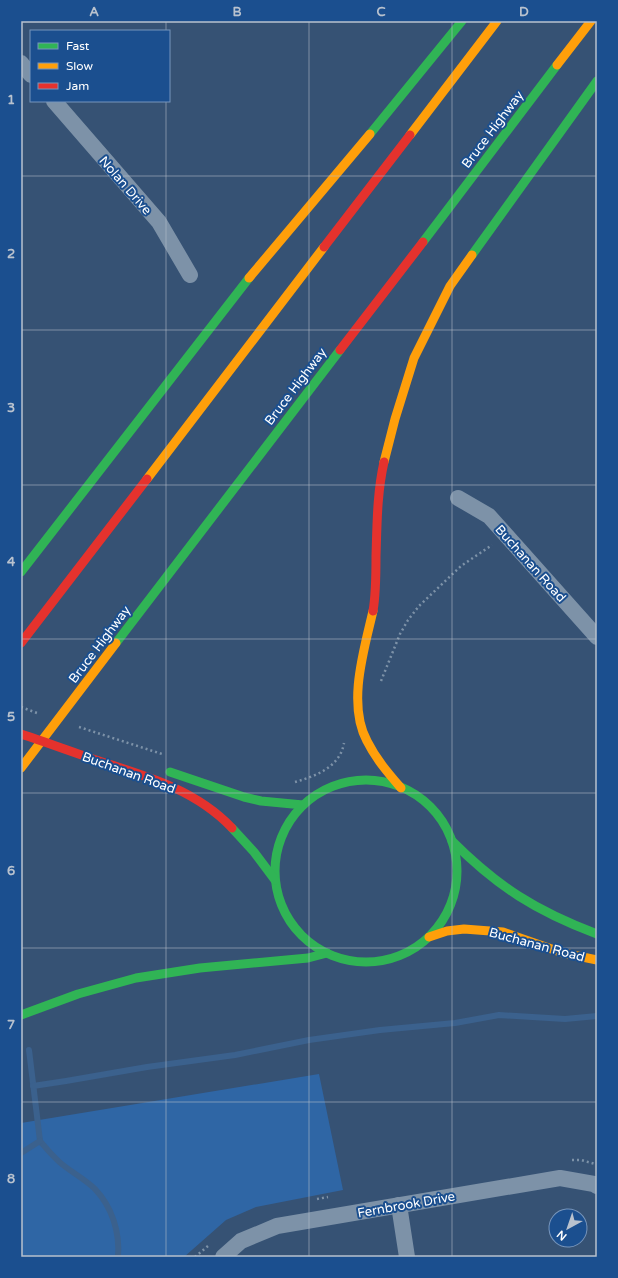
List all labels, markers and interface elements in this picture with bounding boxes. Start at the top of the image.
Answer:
text: A [89,4,99,20]
text: B [232,4,242,20]
text: C [376,4,386,20]
text: D [519,4,529,20]
legend [30,30,170,102]
text: Fast [66,39,90,53]
text: Slow [66,59,93,73]
text: Jam [66,79,89,93]
street label: Bruce Highway [459,88,527,171]
text: 1 [7,92,15,108]
street label: Nolan Drive [96,153,155,218]
text: 2 [7,246,15,262]
street label: Bruce Highway [262,345,330,428]
text: 3 [7,400,15,416]
street label: Buchanan Road [491,522,569,606]
text: 4 [7,554,16,570]
street label: Bruce Highway [66,603,134,686]
text: 5 [7,709,15,725]
street label: Buchanan Road [80,749,178,797]
text: 6 [7,863,15,879]
street label: Buchanan Road [487,925,586,965]
text: 7 [7,1017,15,1033]
text: 8 [7,1171,15,1187]
street label: Fernbrook Drive [356,1189,456,1221]
north arrow [548,1208,588,1248]
text: N [554,1227,569,1243]

